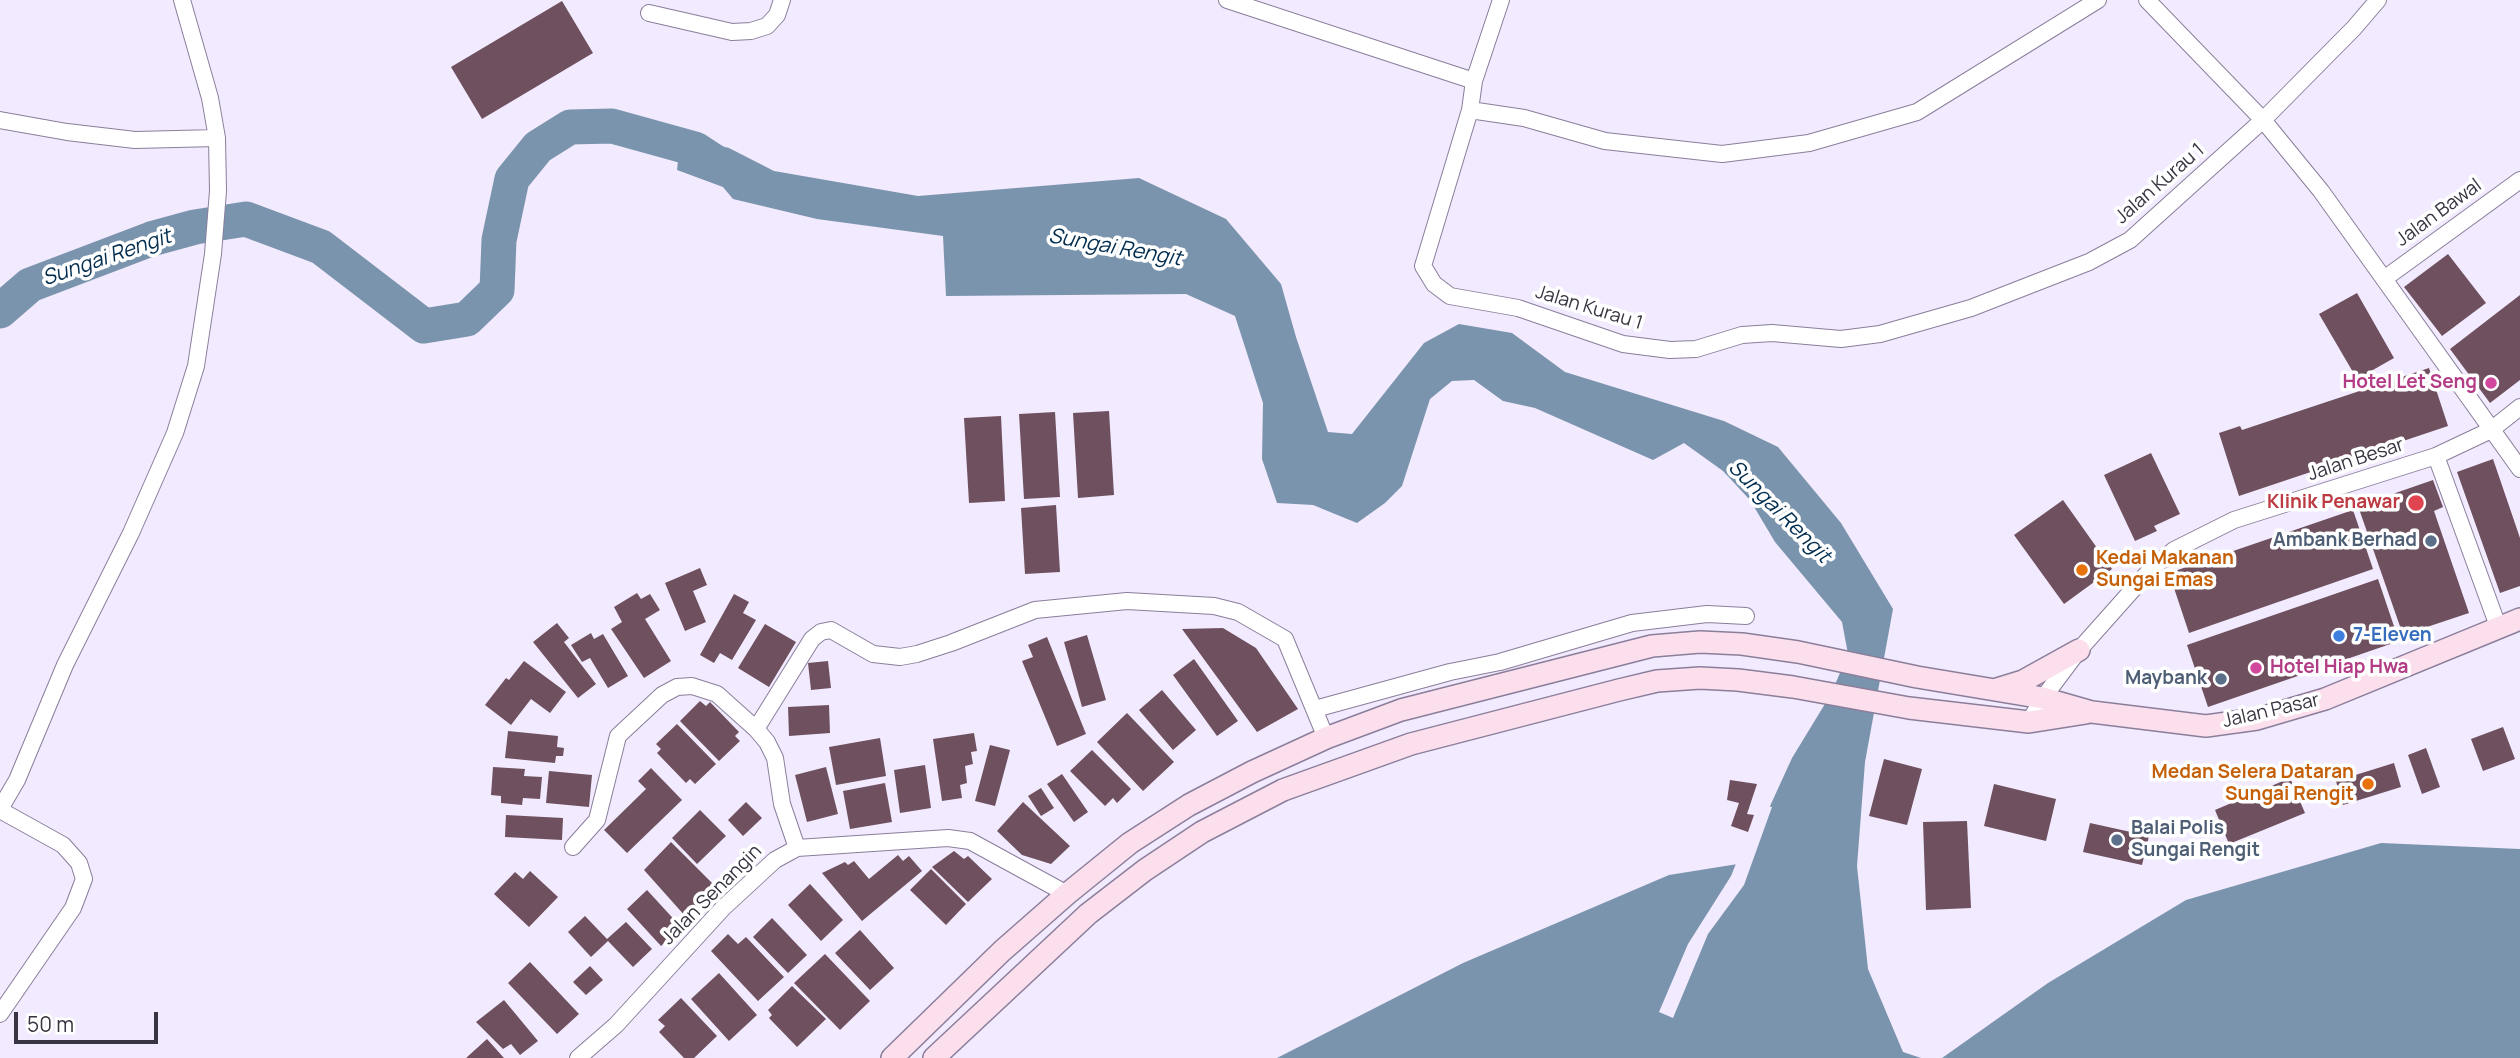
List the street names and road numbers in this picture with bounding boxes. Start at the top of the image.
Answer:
street label: Jalan Kurau 1 [2111,139,2209,229]
street label: Jalan Bawal [2392,174,2486,252]
street label: Jalan Kurau 1 [1533,281,1645,335]
street label: Jalan Besar [2305,434,2407,486]
street label: Jalan Pasar [2220,689,2322,733]
street label: Jalan Senangin [657,840,767,950]

